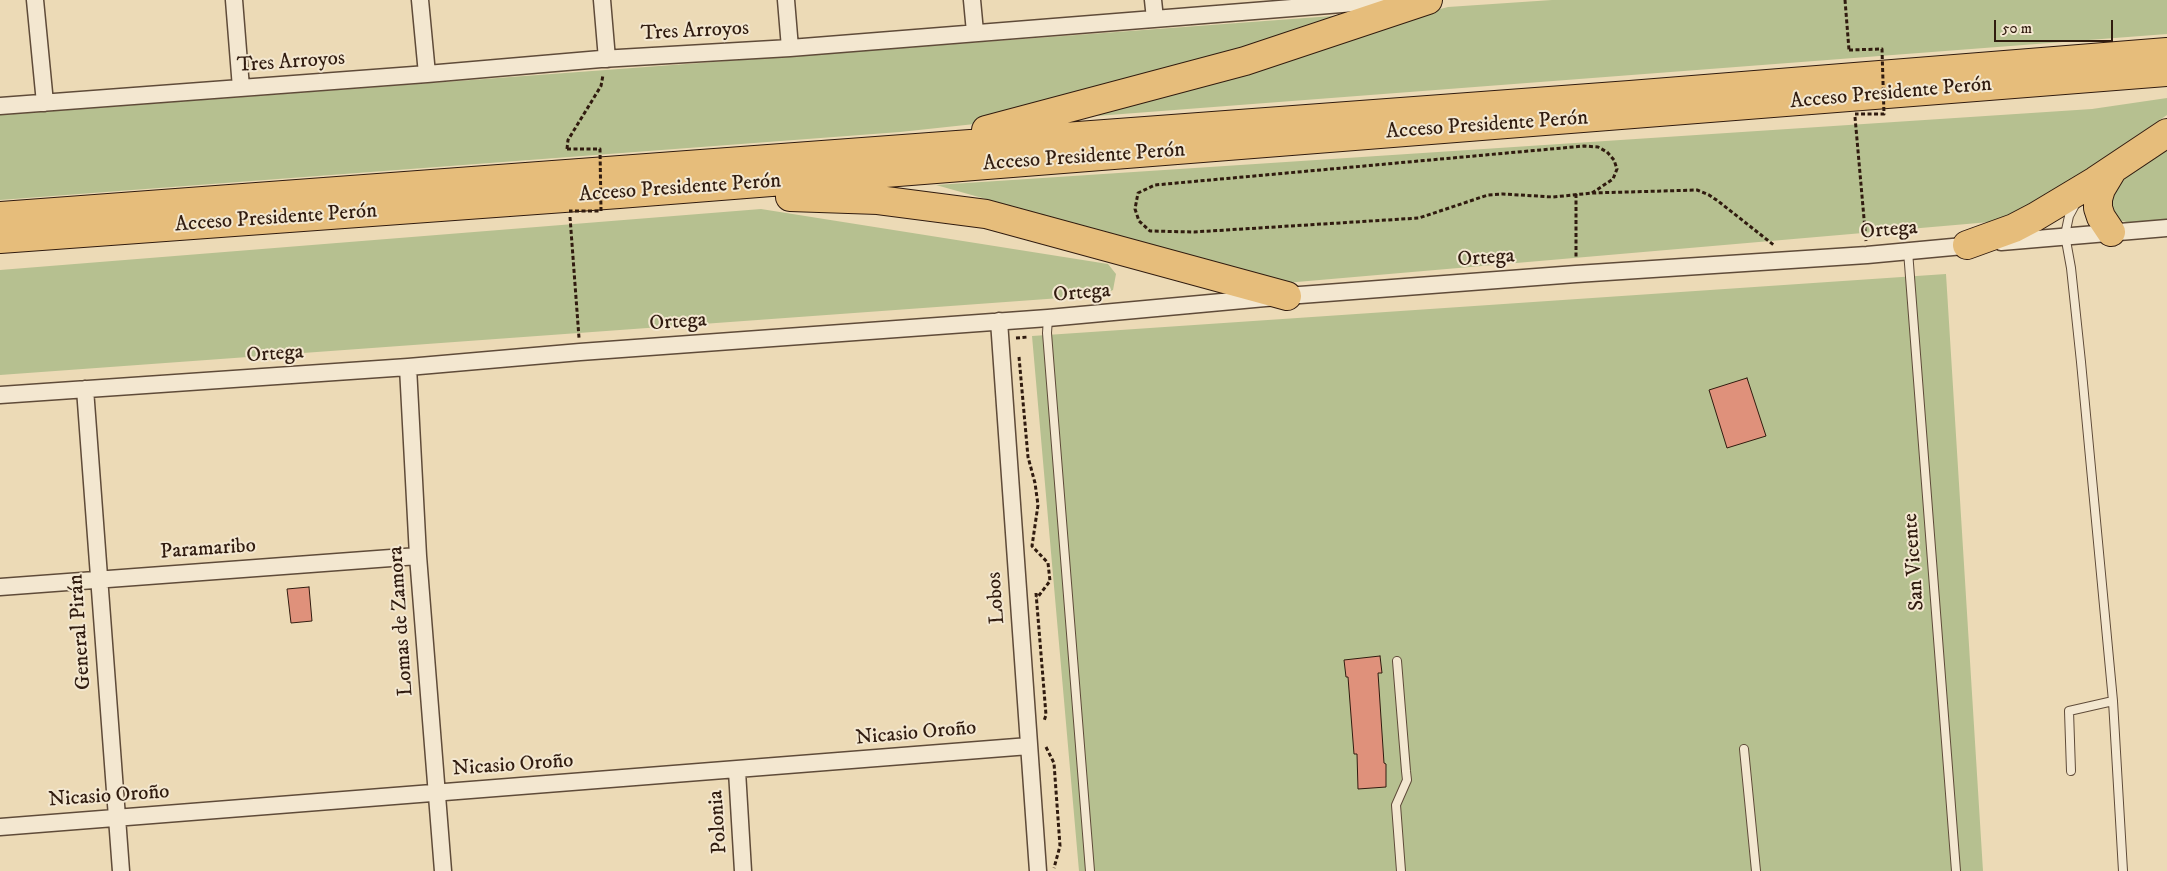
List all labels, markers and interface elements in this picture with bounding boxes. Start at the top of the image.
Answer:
scale bar [1997,10,2116,42]
street label: Tres Arroyos [640,17,750,47]
text: 50 m [2002,19,2032,38]
street label: Tres Arroyos [236,47,346,79]
street label: Acceso Presidente Perón [1789,73,1993,115]
street label: Acceso Presidente Perón [1385,106,1589,146]
street label: Acceso Presidente Perón [982,138,1186,178]
street label: Acceso Presidente Perón [578,169,782,209]
street label: Acceso Presidente Perón [174,199,378,239]
street label: Ortega [1859,216,1919,246]
street label: Ortega [1457,244,1515,274]
street label: Ortega [1052,279,1112,309]
street label: Ortega [649,308,707,338]
street label: Ortega [246,340,304,370]
street label: San Vicente [1899,512,1931,612]
street label: Paramaribo [159,534,257,566]
street label: Lomas de Zamora [384,545,420,697]
street label: Lobos [983,571,1011,625]
street label: General Pirán [64,573,98,691]
street label: Nicasio Oroño [855,716,977,752]
street label: Nicasio Oroño [452,749,574,783]
street label: Nicasio Oroño [48,780,170,814]
street label: Polonia [704,789,734,855]

